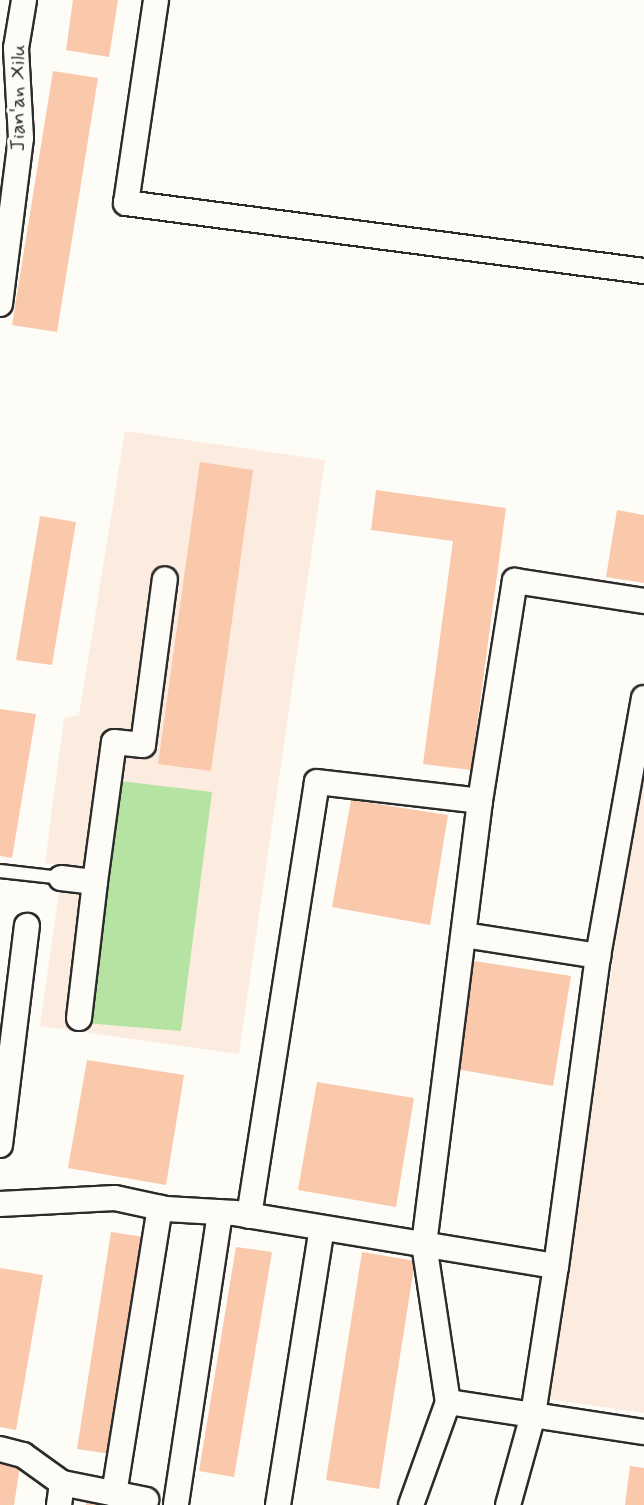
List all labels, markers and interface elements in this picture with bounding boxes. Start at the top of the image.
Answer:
street label: Jian'an Xilu [5,48,31,148]

